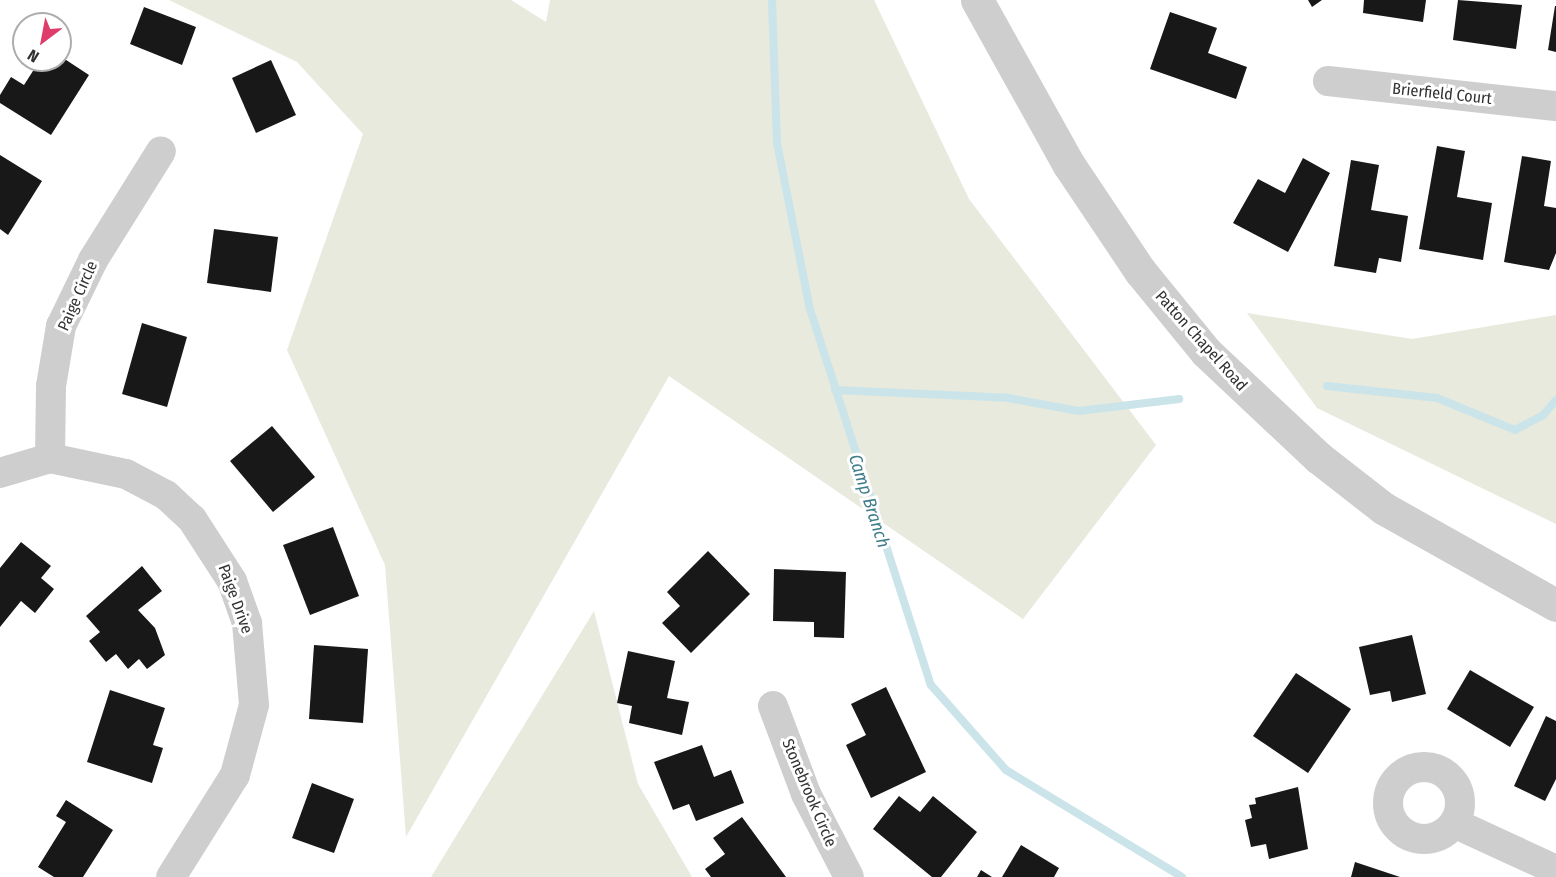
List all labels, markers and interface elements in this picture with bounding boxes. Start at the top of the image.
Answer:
north arrow [12,12,72,72]
text: N [24,45,42,67]
street label: Brierfield Court [1391,79,1493,109]
street label: Paige Circle [54,258,102,334]
street label: Patton Chapel Road [1151,287,1251,395]
water label: Camp Branch [844,452,894,550]
street label: Paige Drive [214,562,256,636]
street label: Stonebrook Circle [778,736,840,850]

